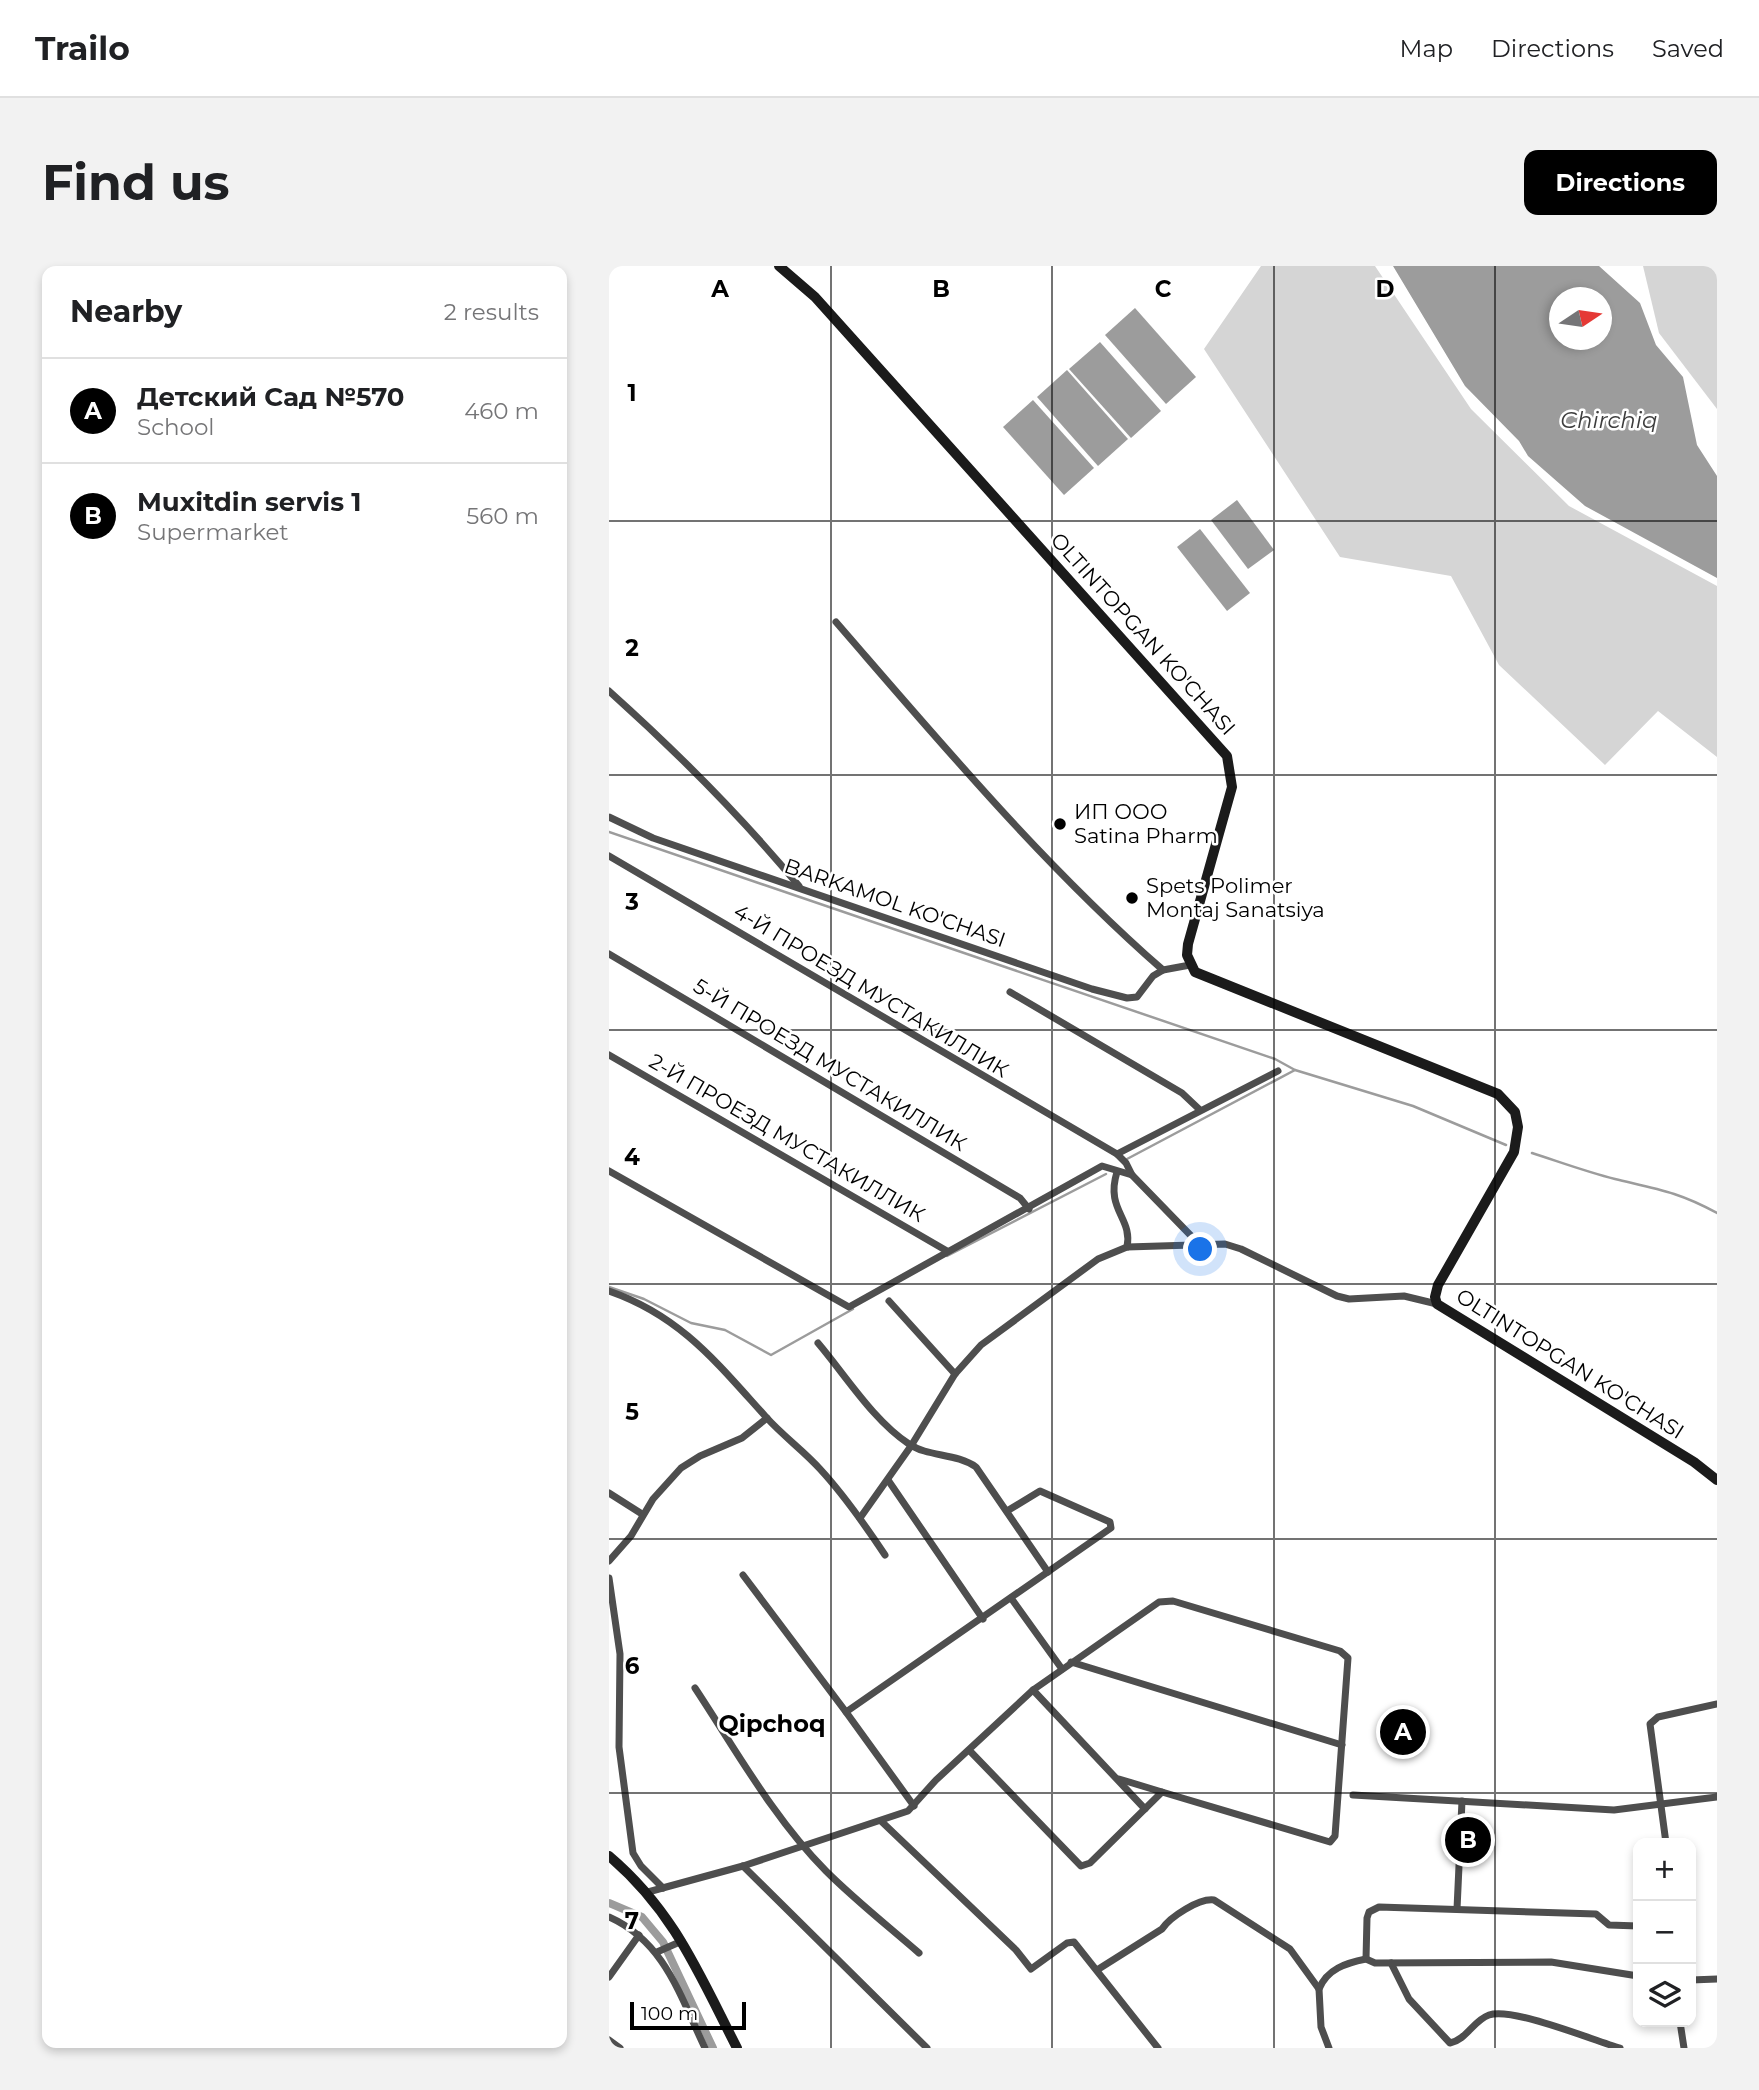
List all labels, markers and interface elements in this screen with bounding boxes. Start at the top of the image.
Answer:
text: Trailo [35,28,130,68]
text: Map [1400,34,1453,63]
text: Directions [1491,34,1614,63]
text: Saved [1652,34,1724,63]
button: Directions [1524,150,1717,215]
text: Find us [42,153,230,212]
text: A [710,275,729,303]
text: B [932,275,950,303]
text: C [1155,275,1172,303]
text: D [1376,275,1395,303]
north arrow [1549,287,1612,350]
text: Nearby [70,293,182,330]
text: 2 results [444,298,539,326]
text: 1 [627,379,637,407]
text: Детский Сад №570 [137,381,405,413]
text: A [84,397,102,425]
text: 460 m [464,397,539,425]
water label: Chirchiq [1560,406,1658,434]
text: School [137,413,215,441]
text: Muxitdin servis 1 [137,486,362,518]
text: B [84,502,102,530]
text: 560 m [466,502,539,530]
text: Supermarket [137,518,289,546]
street label: OLTINTOPGAN KO'CHASI [1046,527,1241,740]
text: 2 [625,634,639,662]
place label: ИП ООО Satina Pharm [1074,799,1218,848]
marker: ИП ООО Satina Pharm [1052,816,1068,832]
street label: BARKAMOL KO'CHASI [781,853,1009,952]
place label: Spets Polimer Montaj Sanatsiya [1146,873,1325,922]
text: 3 [624,888,639,916]
marker: Spets Polimer Montaj Sanatsiya [1124,890,1140,906]
street label: 4-Й ПРОЕЗД МУСТАКИЛЛИК [729,898,1013,1083]
street label: 5-Й ПРОЕЗД МУСТАКИЛЛИК [689,973,971,1156]
street label: 2-Й ПРОЕЗД МУСТАКИЛЛИК [645,1048,930,1227]
text: 4 [624,1143,640,1171]
your location [1183,1232,1217,1266]
street label: OLTINTOPGAN KO'CHASI [1452,1283,1689,1444]
text: 5 [625,1398,639,1426]
text: 6 [625,1652,640,1680]
pin: A [1380,1706,1426,1758]
district label: Qipchoq [718,1709,826,1738]
pin: B [1445,1814,1491,1866]
map controls [1633,1838,1696,2027]
button: + [1633,1838,1696,1901]
button: − [1633,1901,1696,1964]
text: 7 [625,1907,639,1935]
button: layers [1633,1964,1696,2027]
scale bar [630,1999,745,2031]
text: 100 m [641,2002,698,2025]

